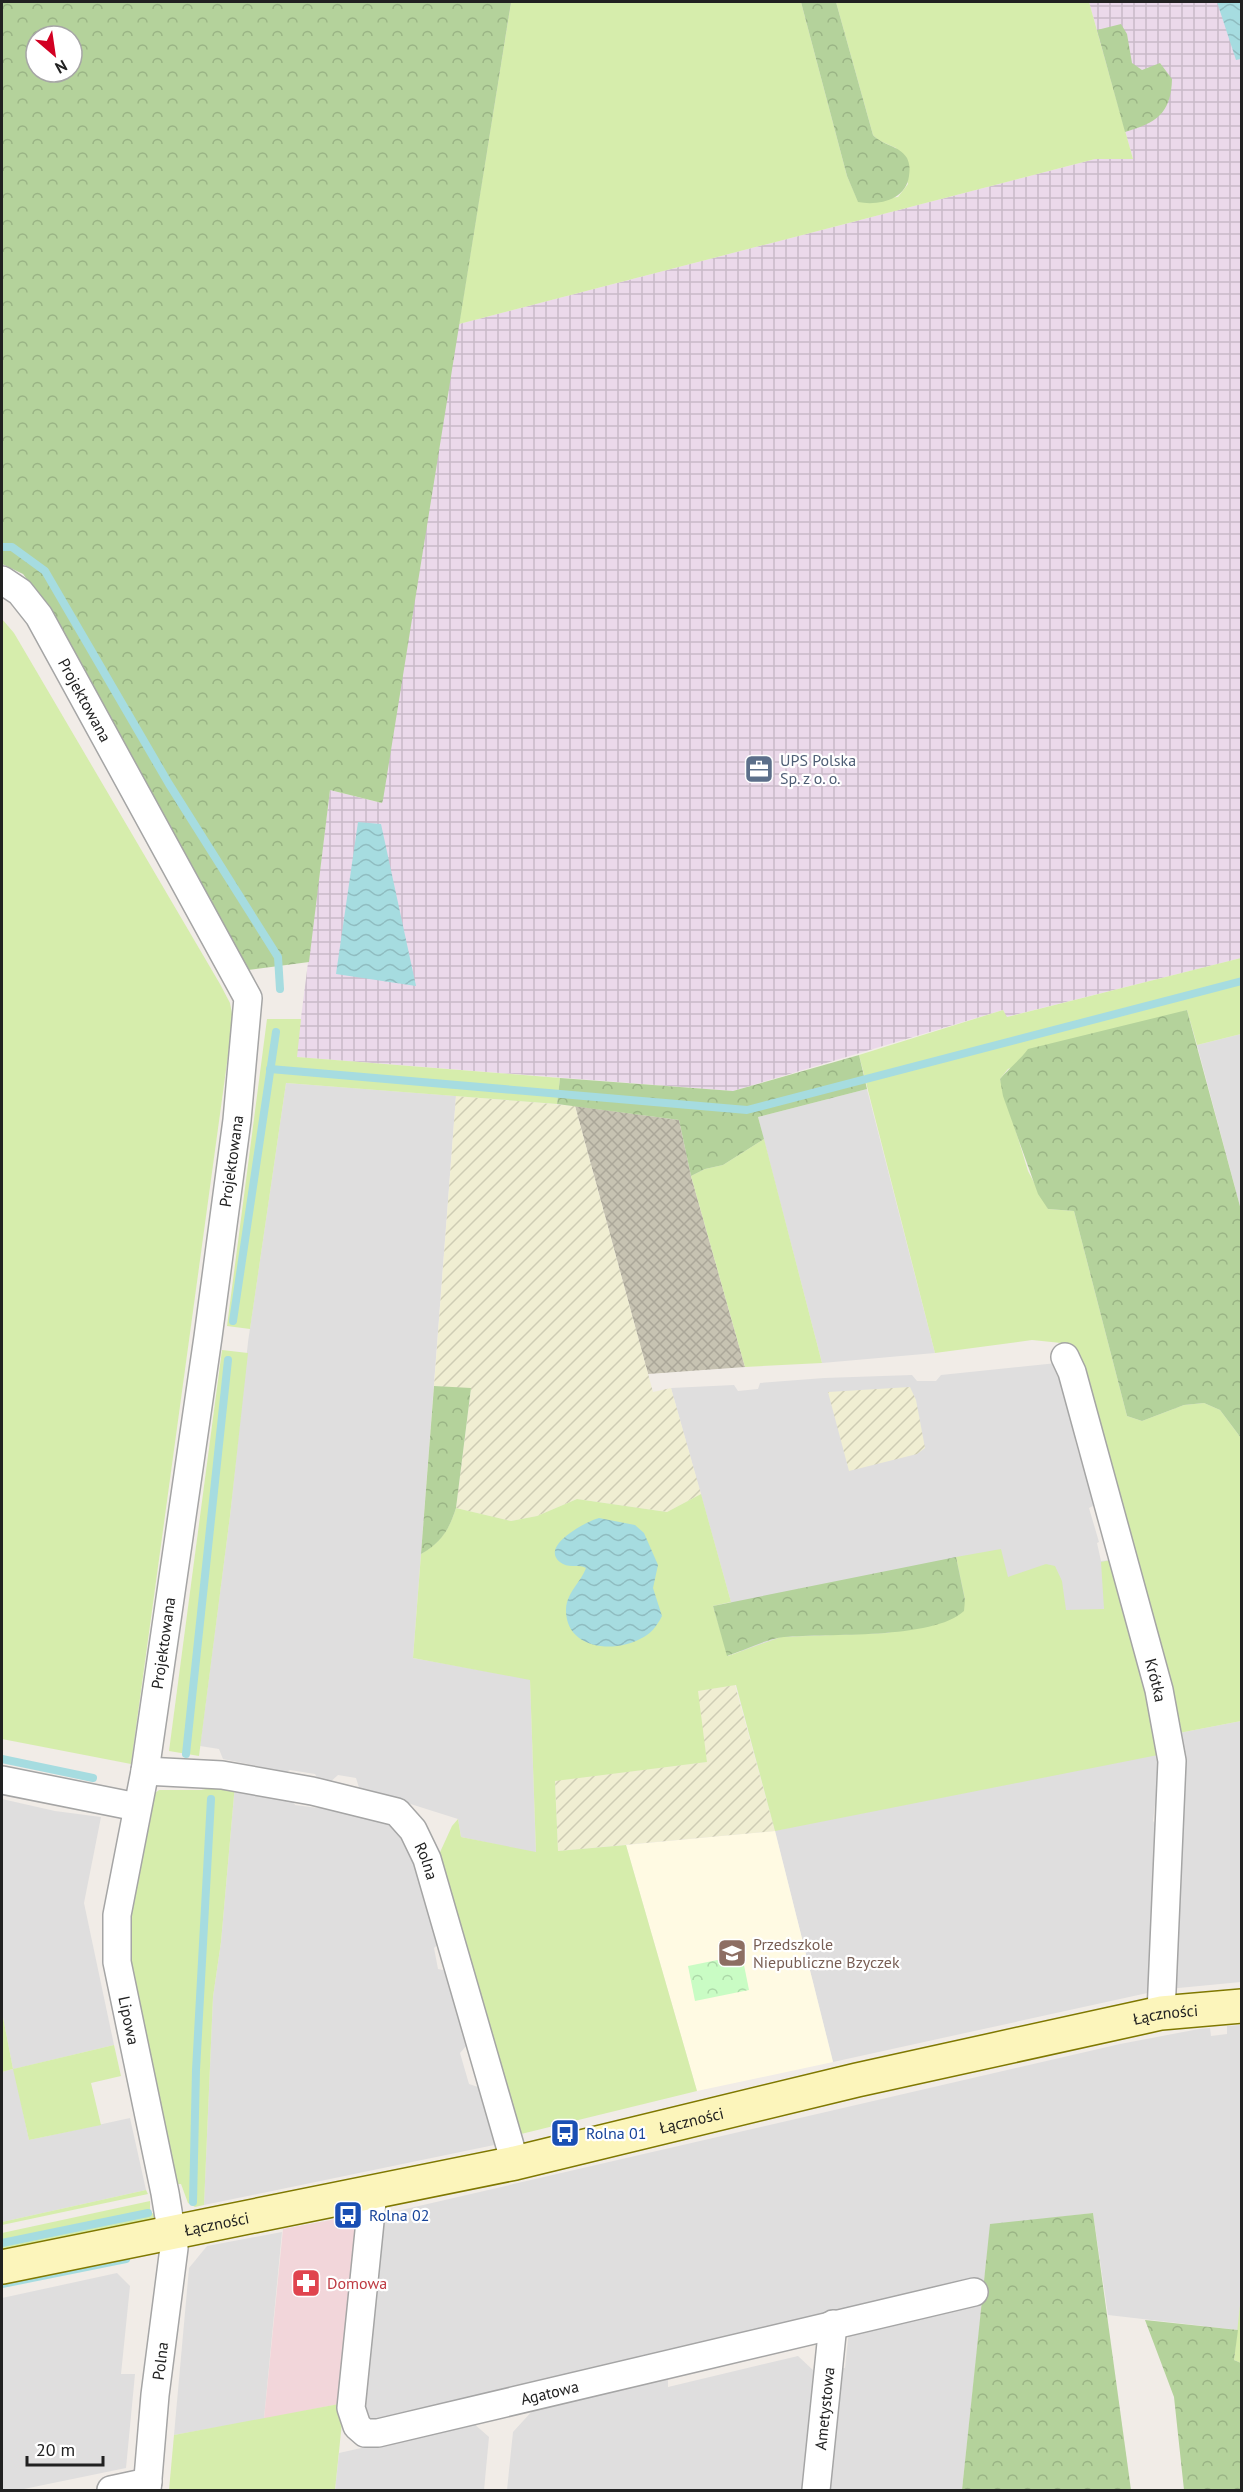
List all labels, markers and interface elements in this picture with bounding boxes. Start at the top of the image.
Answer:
north arrow [24,24,84,84]
text: N [52,56,71,78]
street label: Projektowana [54,655,116,745]
place label: UPS Polska Sp. z o. o. [780,750,856,788]
office icon: UPS Polska Sp. z o. o. [743,753,775,785]
street label: Projektowana [215,1114,247,1208]
street label: Projektowana [147,1596,179,1690]
street label: Krótka [1141,1656,1171,1704]
street label: Rolna [410,1839,442,1882]
place label: Przedszkole Niepubliczne Bzyczek [753,1934,900,1972]
school or university icon: Przedszkole Niepubliczne Bzyczek [716,1937,748,1969]
street label: Lipowa [114,1994,144,2047]
street label: Łączności [1131,2000,1199,2029]
street label: Łączności [657,2103,726,2138]
bus stop icon: Rolna 01 [549,2117,581,2149]
place label: Rolna 01 [586,2123,646,2143]
bus stop icon: Rolna 02 [332,2199,364,2231]
place label: Rolna 02 [369,2205,429,2225]
street label: Łączności [182,2207,251,2240]
pharmacy icon: Domowa [290,2267,322,2299]
place label: Domowa [327,2273,387,2293]
street label: Polna [148,2341,172,2381]
street label: Ametystowa [810,2366,839,2451]
street label: Agatowa [519,2376,581,2409]
scale bar [27,2429,104,2467]
text: 20 m [36,2438,75,2461]

